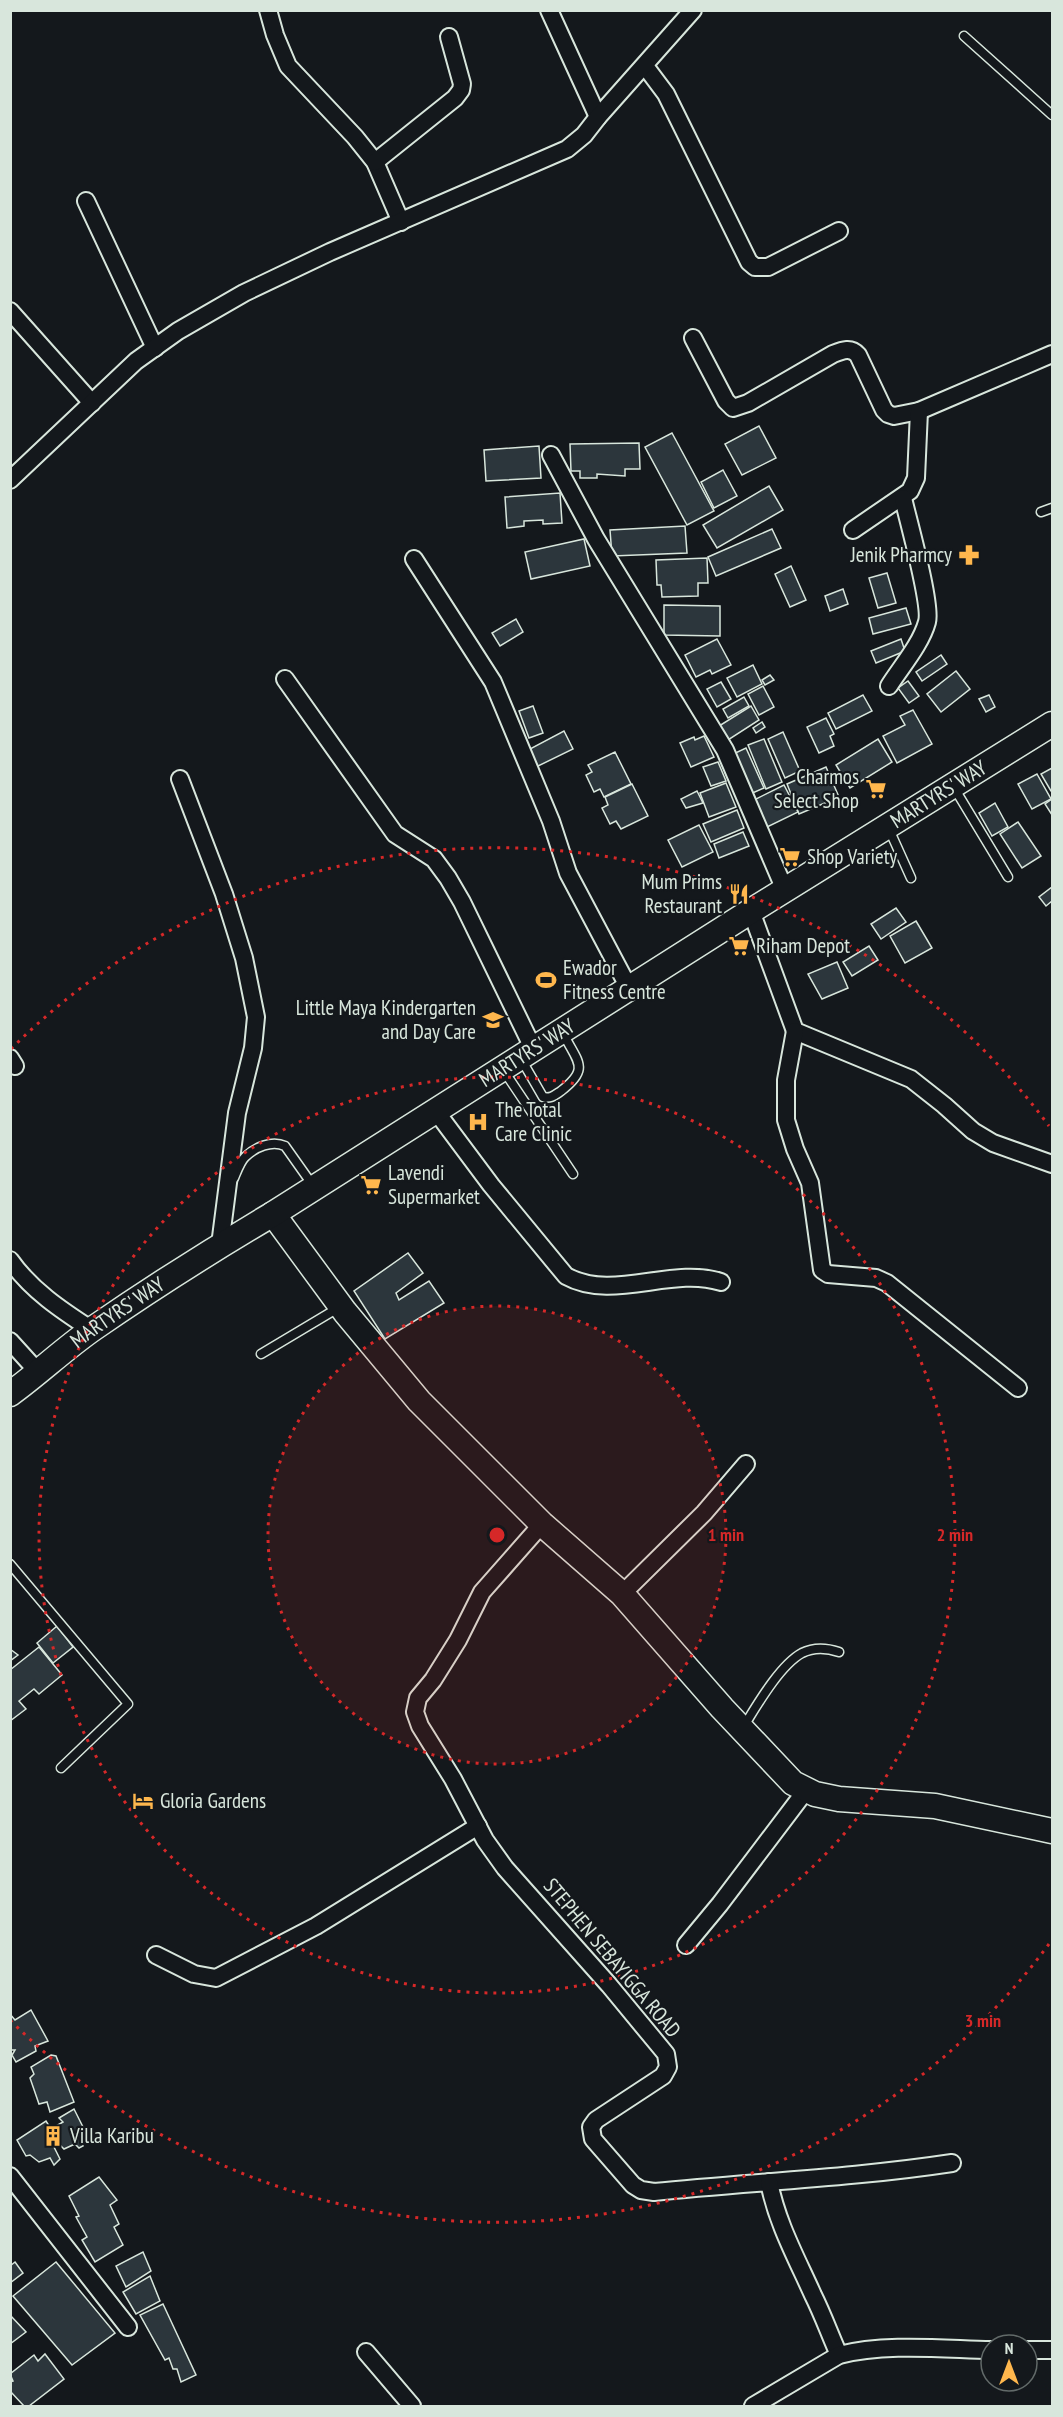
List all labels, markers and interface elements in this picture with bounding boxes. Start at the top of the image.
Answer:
place label: Jenik Pharmcy [850,541,952,568]
pharmacy icon: Jenik Pharmcy [957,543,981,567]
street label: MARTYRS' WAY [885,754,992,834]
place label: Charmos Select Shop [774,763,859,814]
supermarket icon: Charmos Select Shop [864,777,888,801]
place label: Shop Variety [807,843,897,870]
supermarket icon: Shop Variety [778,845,802,869]
place label: Mum Prims Restaurant [641,868,722,919]
restaurant icon: Mum Prims Restaurant [727,882,751,906]
place label: Riham Depot [756,932,850,959]
supermarket icon: Riham Depot [727,934,751,958]
place label: Ewador Fitness Centre [563,954,666,1005]
sports icon: Ewador Fitness Centre [534,968,558,992]
place label: Little Maya Kindergarten and Day Care [296,994,476,1045]
school or university icon: Little Maya Kindergarten and Day Care [481,1008,505,1032]
street label: MARTYRS' WAY [474,1012,580,1093]
place label: The Total Care Clinic [495,1096,572,1147]
hospital icon: The Total Care Clinic [466,1110,490,1134]
place label: Lavendi Supermarket [388,1159,480,1210]
supermarket icon: Lavendi Supermarket [359,1173,383,1197]
street label: MARTYRS' WAY [65,1270,170,1354]
text: 1 min [708,1523,744,1546]
text: 2 min [937,1523,973,1546]
centre of rings [487,1525,507,1545]
place label: Gloria Gardens [160,1787,266,1814]
hotel icon: Gloria Gardens [131,1789,155,1813]
street label: STEPHEN SEBAYIGGA ROAD [538,1872,687,2043]
text: 3 min [965,2009,1001,2032]
place label: Villa Karibu [69,2122,154,2149]
building icon: Villa Karibu [41,2124,65,2148]
north arrow [979,2333,1039,2393]
text: N [1005,2338,1013,2358]

